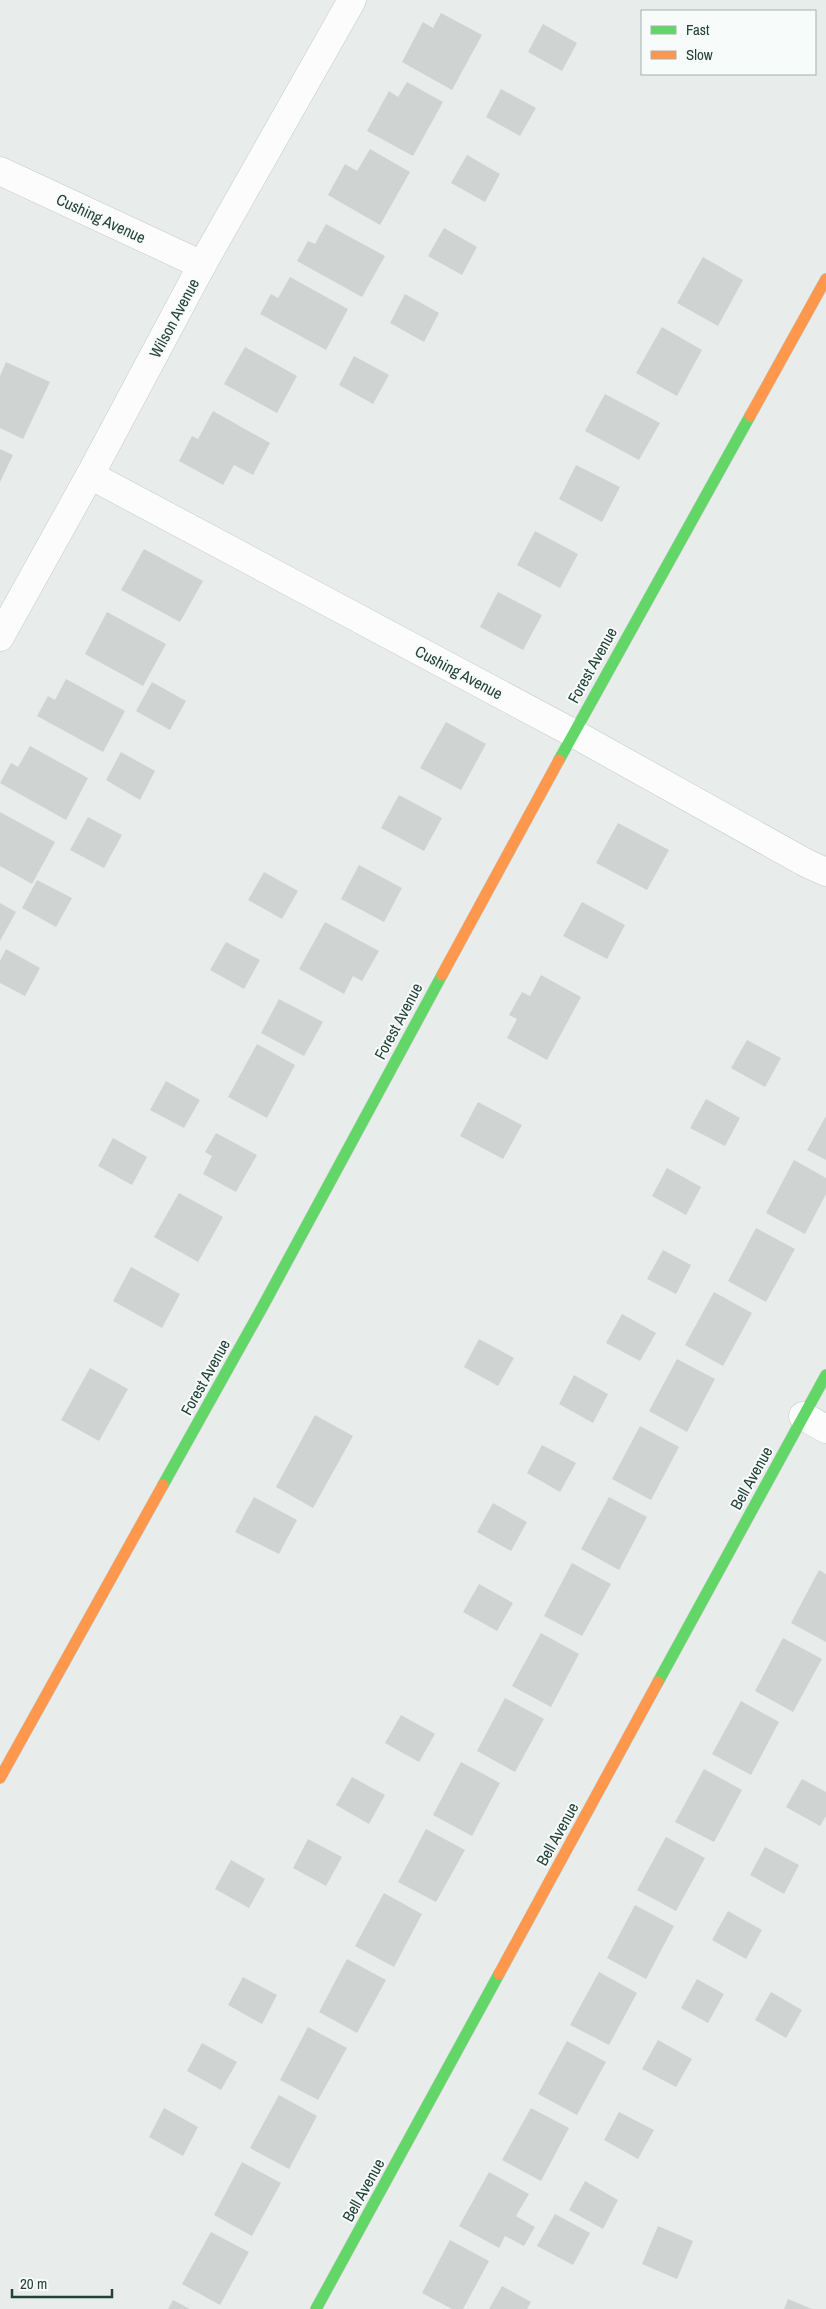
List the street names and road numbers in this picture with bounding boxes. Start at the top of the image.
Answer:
street label: Cushing Avenue [53,188,149,248]
street label: Wilson Avenue [144,274,204,362]
street label: Forest Avenue [562,623,622,707]
street label: Cushing Avenue [411,640,507,704]
street label: Forest Avenue [369,979,427,1063]
street label: Forest Avenue [175,1335,235,1419]
street label: Bell Avenue [725,1442,777,1514]
street label: Bell Avenue [531,1798,583,1870]
street label: Bell Avenue [337,2154,389,2226]

